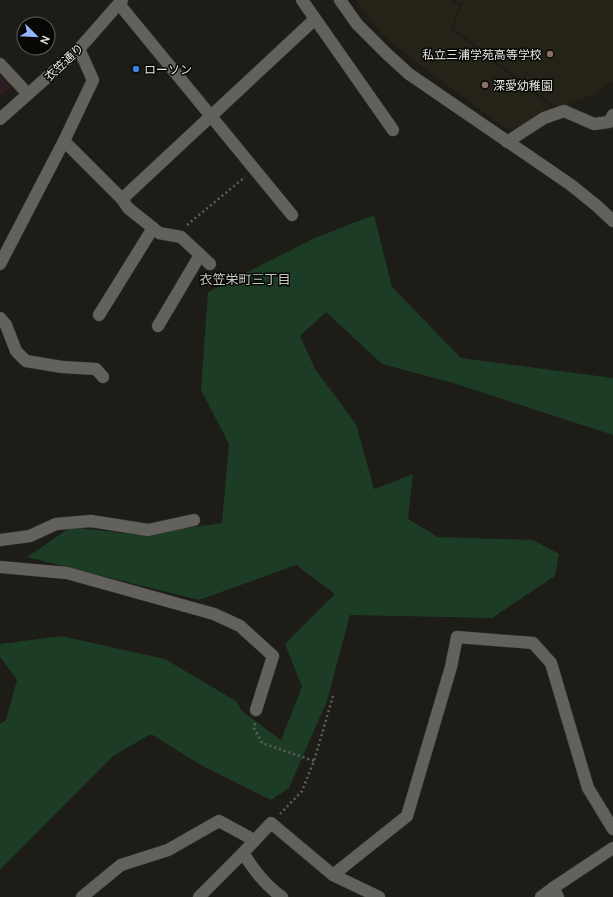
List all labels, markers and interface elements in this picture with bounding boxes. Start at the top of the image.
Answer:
north arrow [16,16,56,56]
text: N [37,34,54,47]
street label: 衣笠通り [41,39,87,85]
place label: 私立三浦学苑高等学校 [422,46,542,63]
marker: 私立三浦学苑高等学校 [545,49,555,59]
place label: ローソン [144,61,192,78]
marker: ローソン [131,64,141,74]
place label: 深愛幼稚園 [493,77,553,94]
marker: 深愛幼稚園 [480,80,490,90]
district label: 衣笠栄町三丁目 [199,270,291,288]

